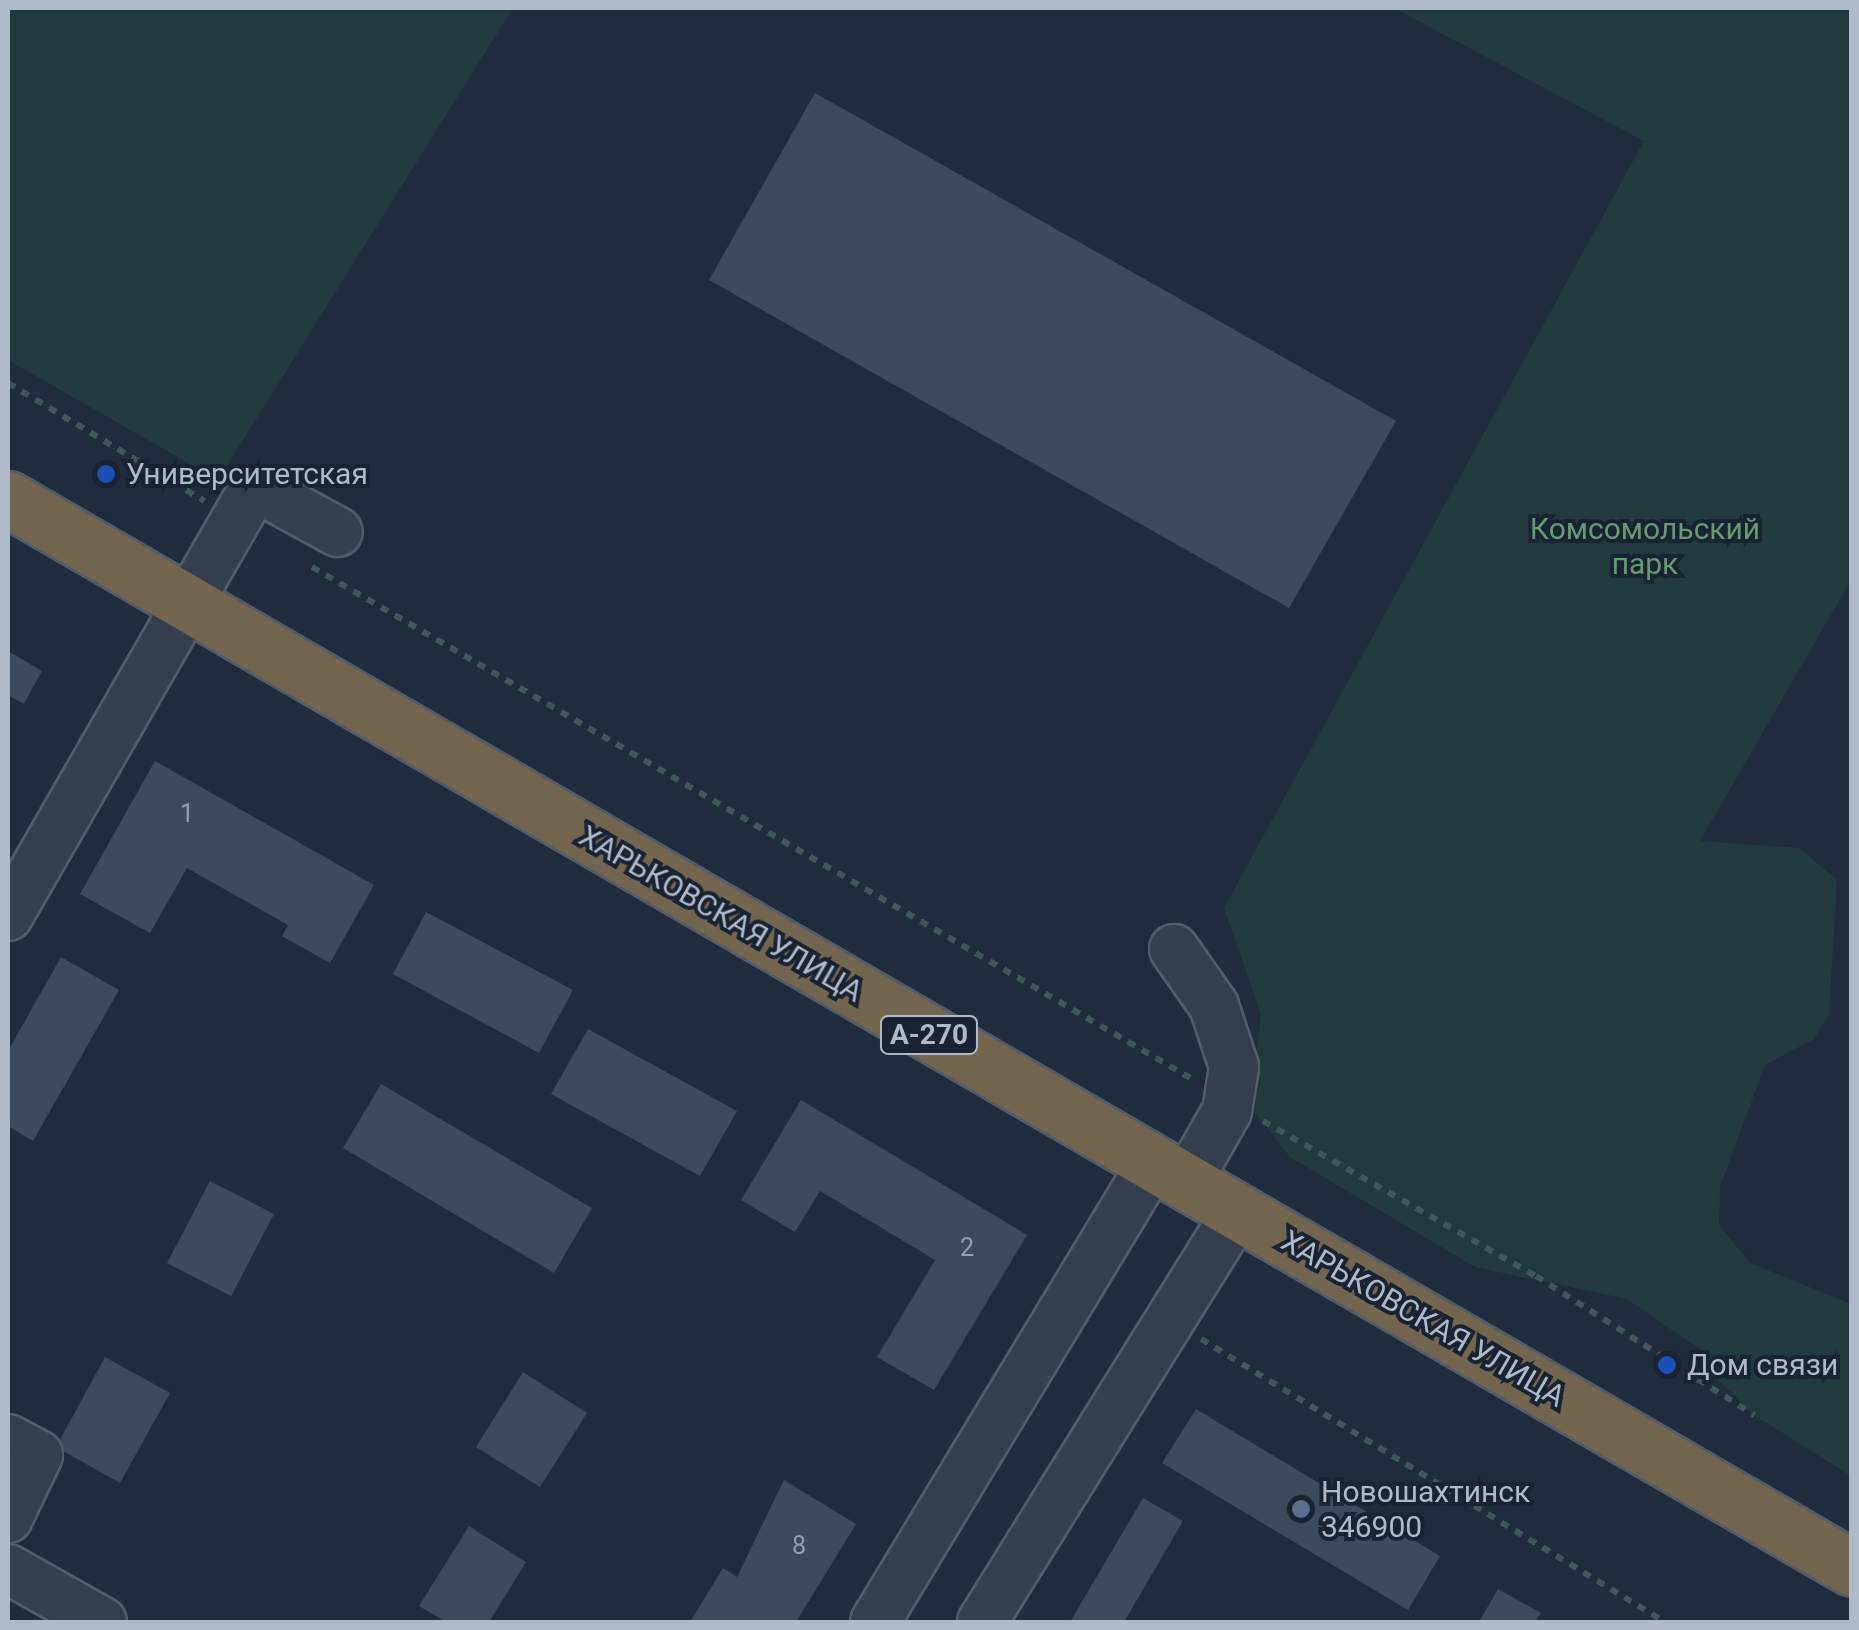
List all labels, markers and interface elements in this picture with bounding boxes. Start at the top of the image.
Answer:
place label: Университетская [126,456,368,492]
marker: Университетская [95,463,117,485]
park label: Комсомольский парк [1530,511,1760,582]
house number: 1 [180,799,194,829]
street label: ХАРЬКОВСКАЯ УЛИЦА [573,818,869,1010]
road number: А-270 [879,1012,979,1058]
street label: ХАРЬКОВСКАЯ УЛИЦА [1275,1223,1571,1415]
house number: 2 [960,1233,974,1263]
place label: Дом связи [1687,1347,1838,1383]
marker: Дом связи [1656,1354,1678,1376]
place label: Новошахтинск 346900 [1321,1474,1530,1544]
marker: Новошахтинск 346900 [1290,1498,1312,1520]
house number: 8 [792,1531,806,1561]

